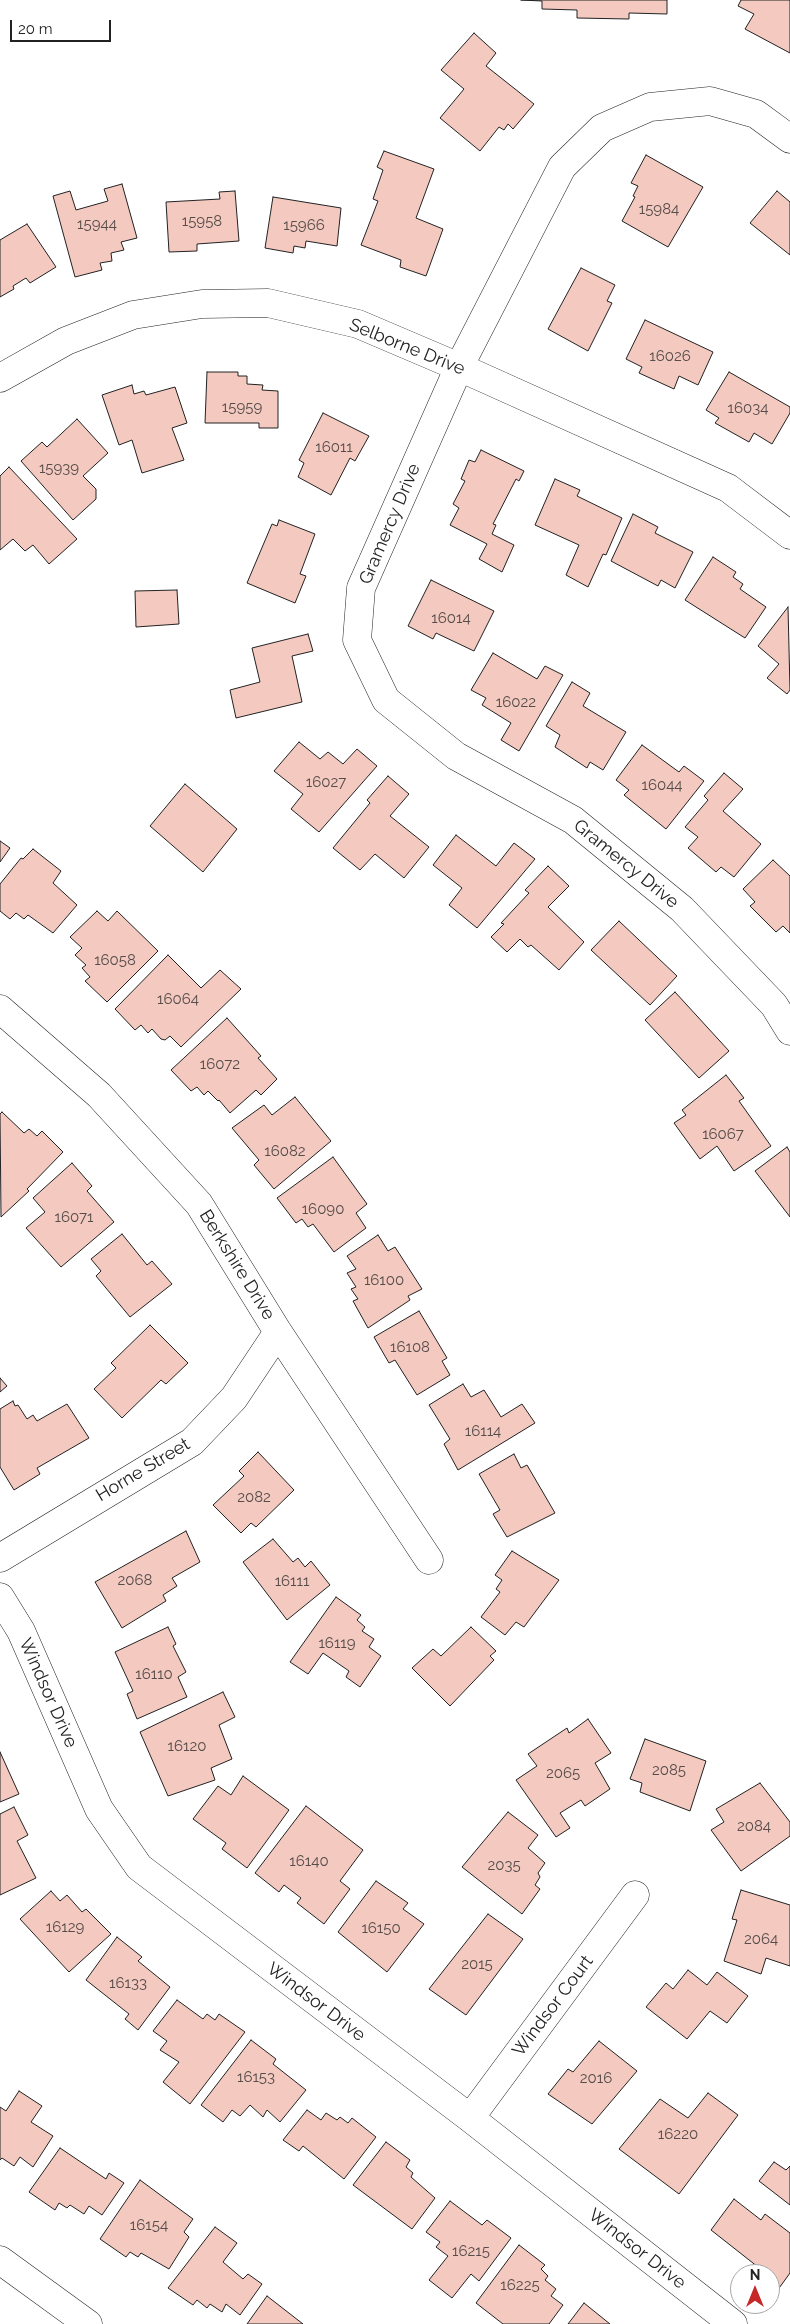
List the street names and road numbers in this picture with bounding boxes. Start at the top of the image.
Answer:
street label: Selborne Drive [346,314,468,380]
street label: Gramercy Drive [355,460,425,588]
street label: Gramercy Drive [569,815,683,913]
street label: Berkshire Drive [195,1206,279,1324]
street label: Horne Street [92,1434,194,1506]
street label: Windsor Drive [14,1635,82,1751]
street label: Windsor Court [508,1951,598,2061]
street label: Windsor Drive [262,1958,370,2046]
street label: Windsor Drive [584,2204,690,2294]

